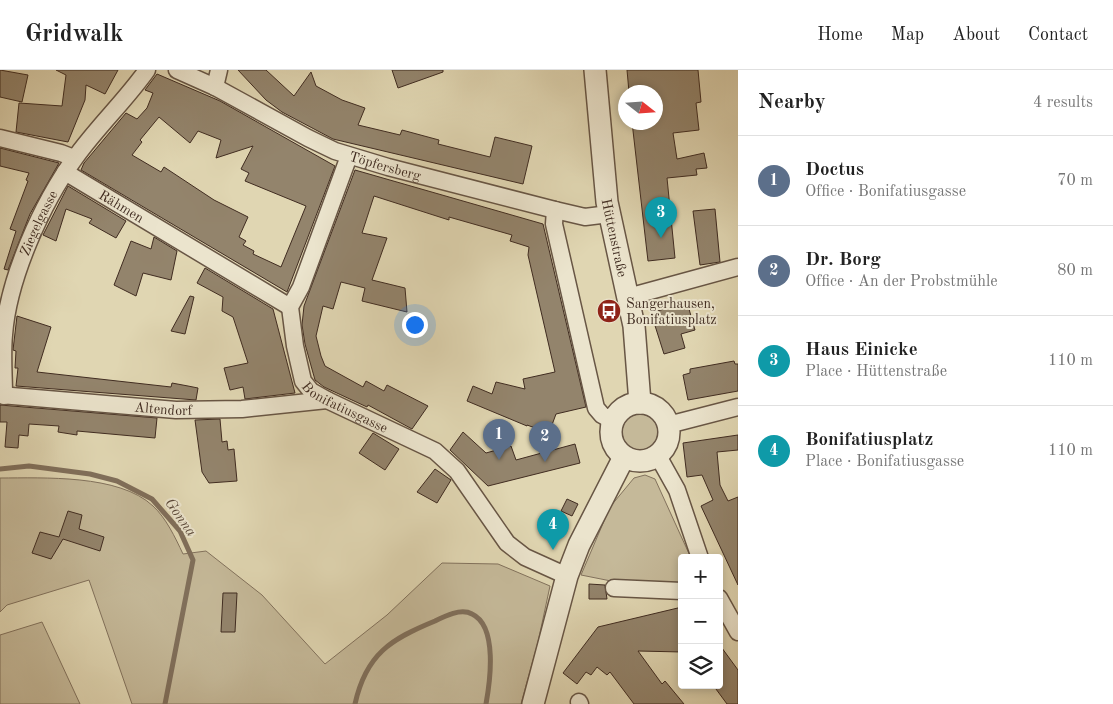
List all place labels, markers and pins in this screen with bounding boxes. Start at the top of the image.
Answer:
pin: 3 [645,197,677,238]
place label: Sangerhausen, Bonifatiusplatz [626,297,717,327]
bus stop icon: Sangerhausen, Bonifatiusplatz [596,298,622,324]
pin: 1 [483,419,515,460]
pin: 2 [529,421,561,462]
pin: 4 [537,509,569,550]

